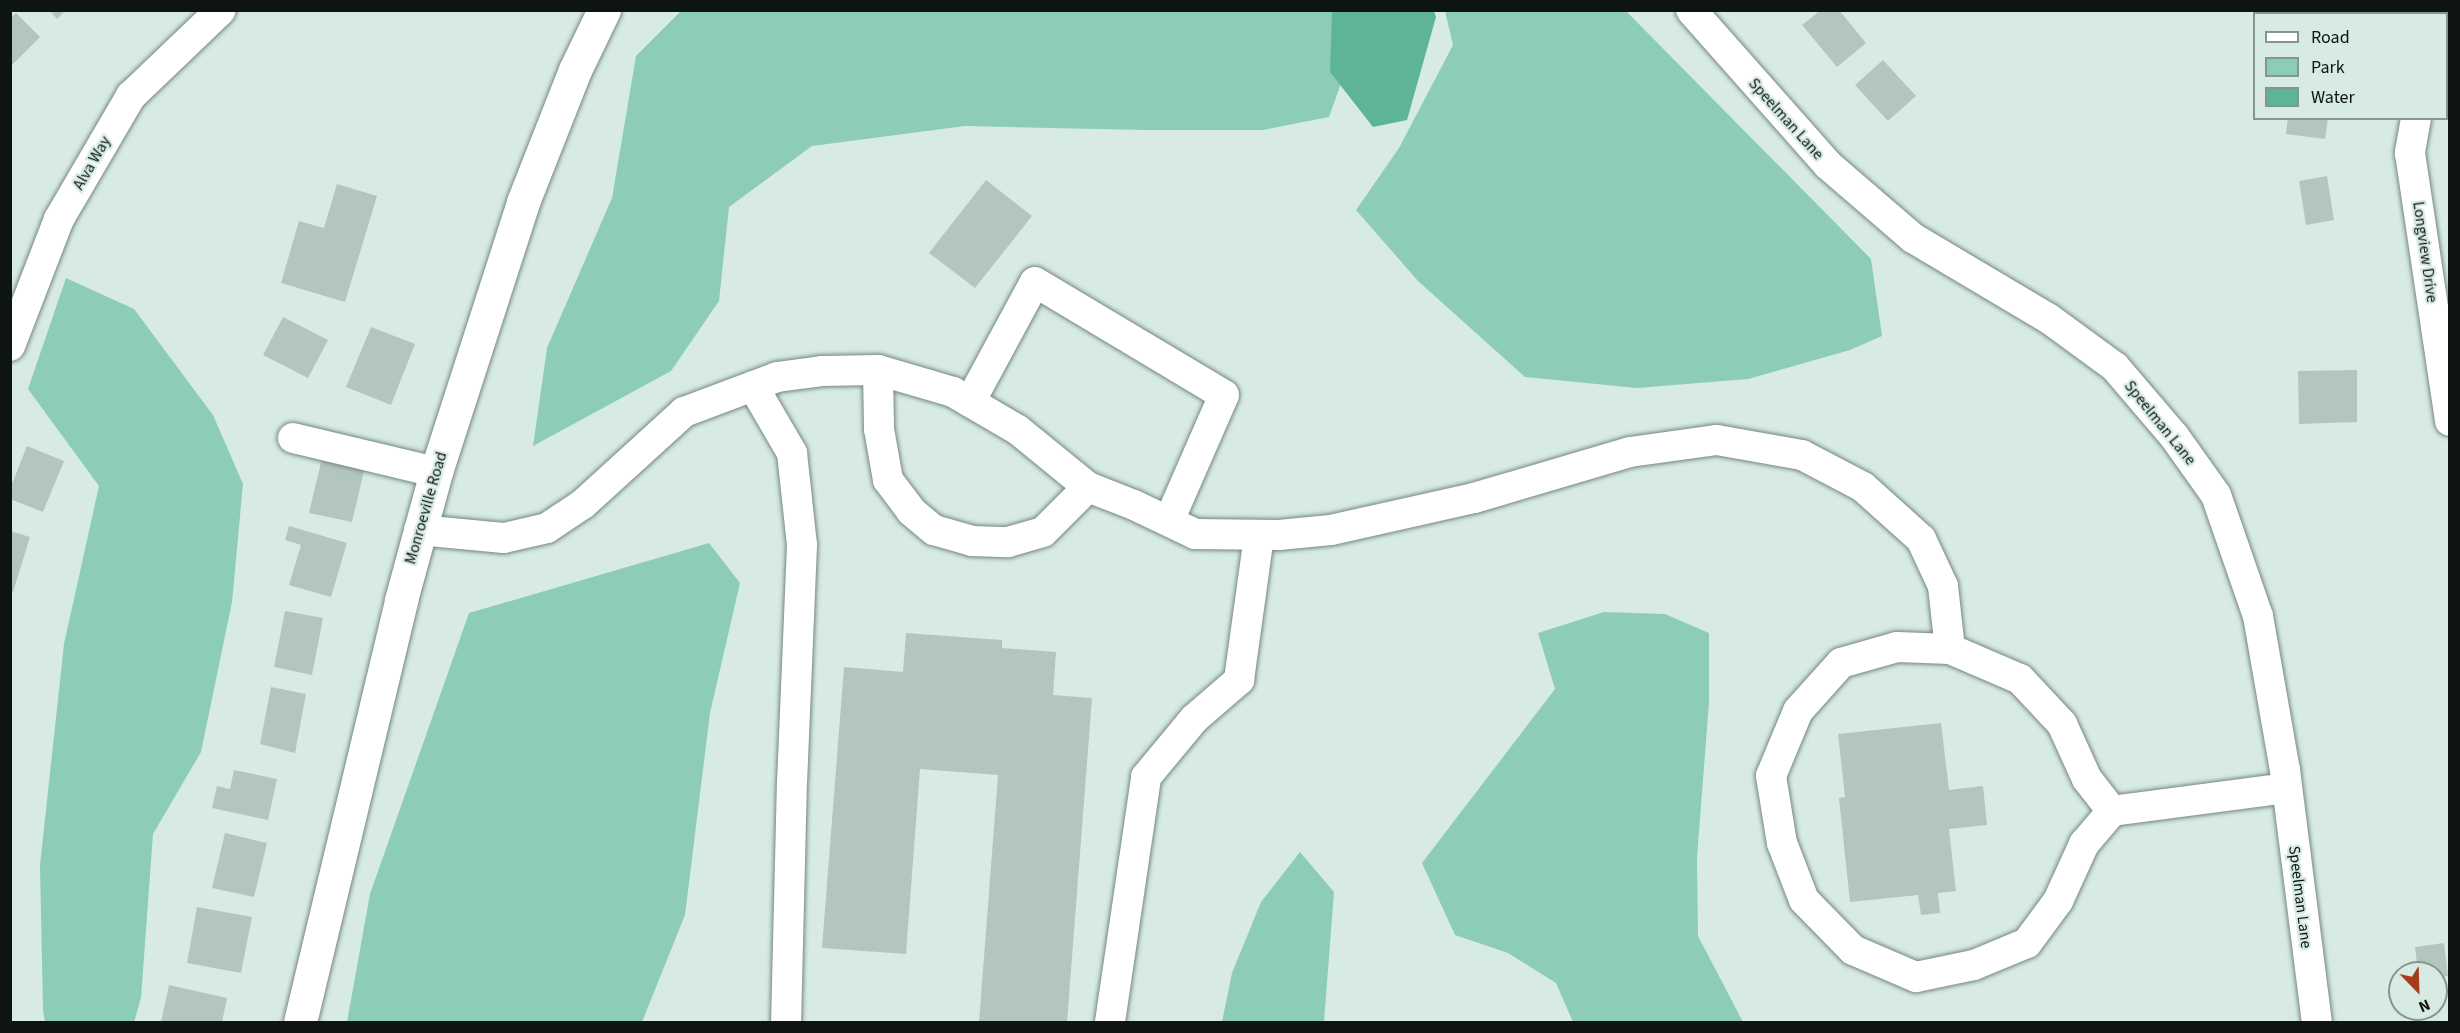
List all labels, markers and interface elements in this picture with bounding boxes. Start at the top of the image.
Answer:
legend [2253,12,2448,120]
text: Road [2311,25,2350,50]
text: Park [2311,55,2345,80]
street label: Speelman Lane [1744,74,1828,164]
text: Water [2311,85,2355,110]
street label: Alva Way [69,133,115,193]
street label: Longview Drive [2408,200,2442,304]
street label: Speelman Lane [2120,377,2200,469]
street label: Monroeville Road [401,450,451,566]
street label: Speelman Lane [2284,845,2316,949]
north arrow [2388,961,2448,1021]
text: N [2415,994,2433,1018]

